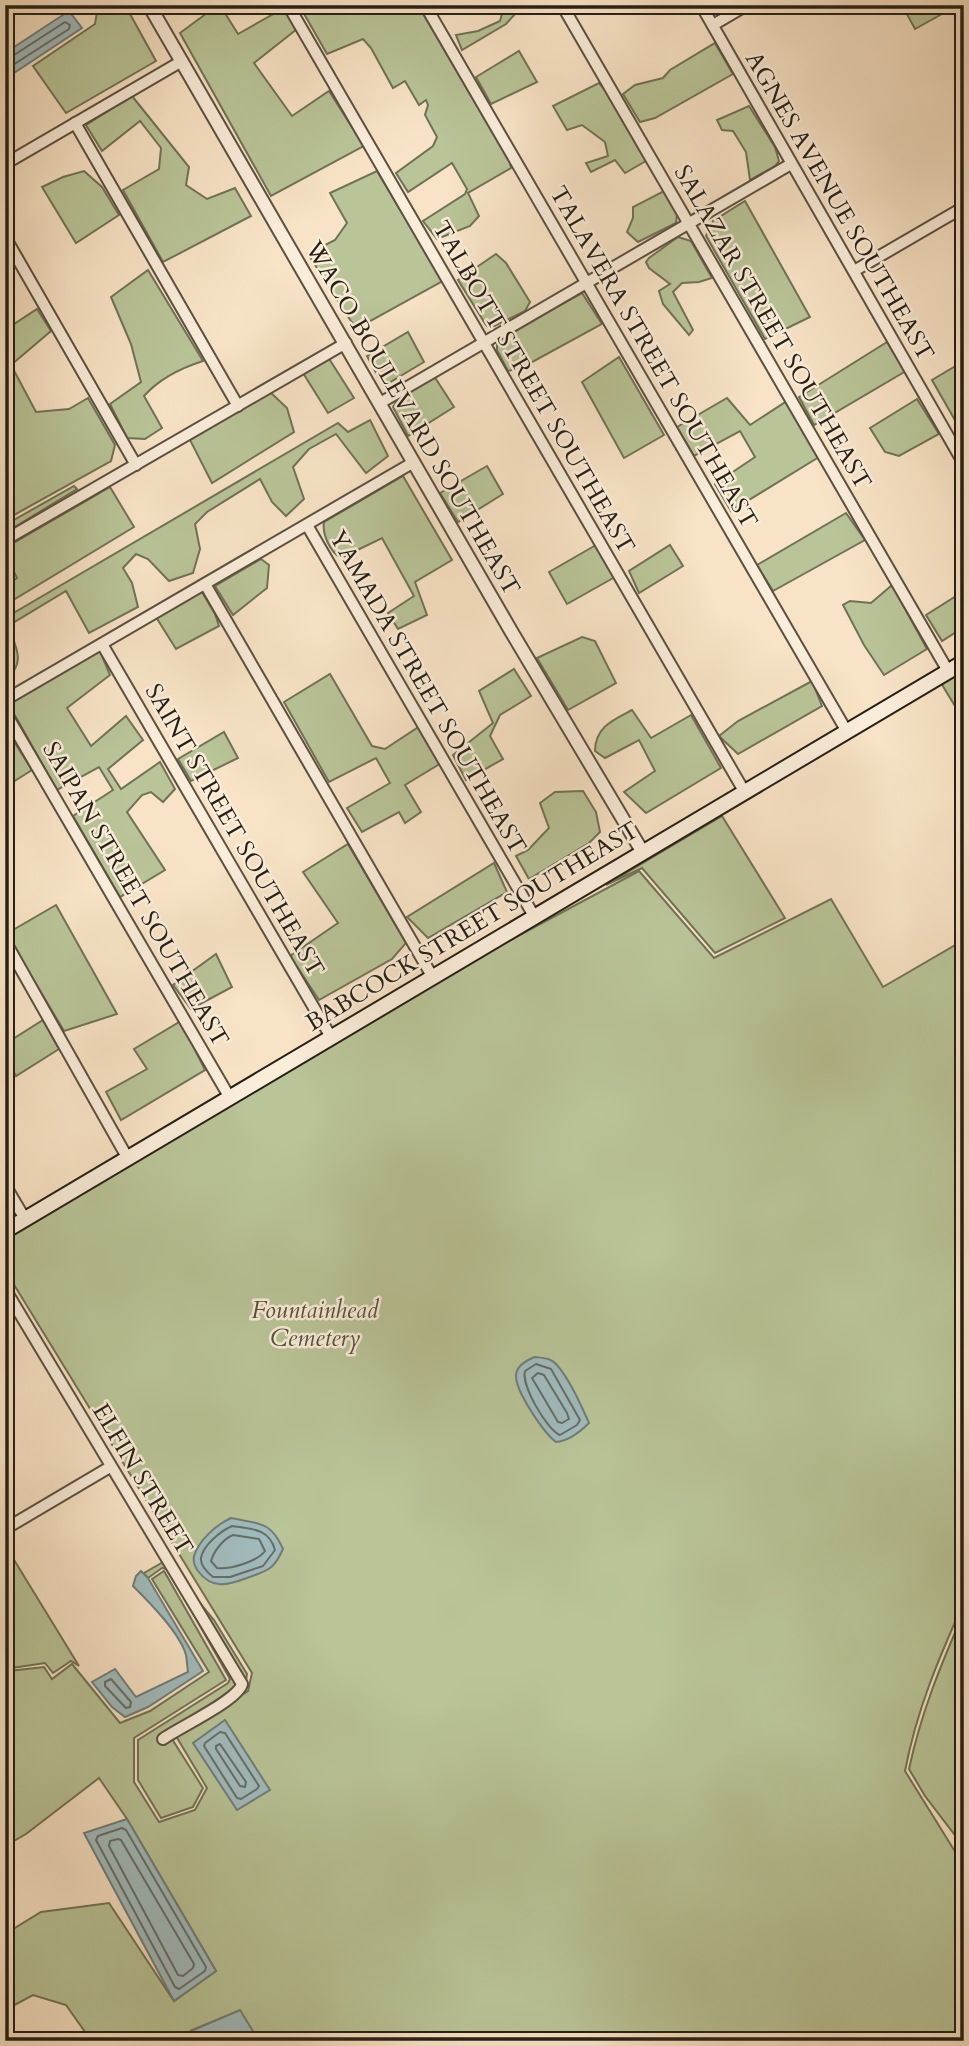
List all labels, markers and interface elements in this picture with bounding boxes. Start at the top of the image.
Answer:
street label: AGNES AVENUE SOUTHEAST [737,45,942,367]
street label: SALAZAR STREET SOUTHEAST [666,159,879,495]
street label: TALAVERA STREET SOUTHEAST [542,180,765,535]
street label: TALBOTT STREET SOUTHEAST [424,215,643,560]
street label: WACO BOULEVARD SOUTHEAST [297,234,528,601]
street label: YAMADA STREET SOUTHEAST [321,524,534,860]
street label: SAINT STREET SOUTHEAST [137,678,332,983]
street label: SAIPAN STREET SOUTHEAST [35,736,237,1053]
street label: BABCOCK STREET SOUTHEAST [300,814,645,1039]
park label: Fountainhead Cemetery [252,1294,380,1355]
street label: ELFIN STREET [84,1397,201,1561]

